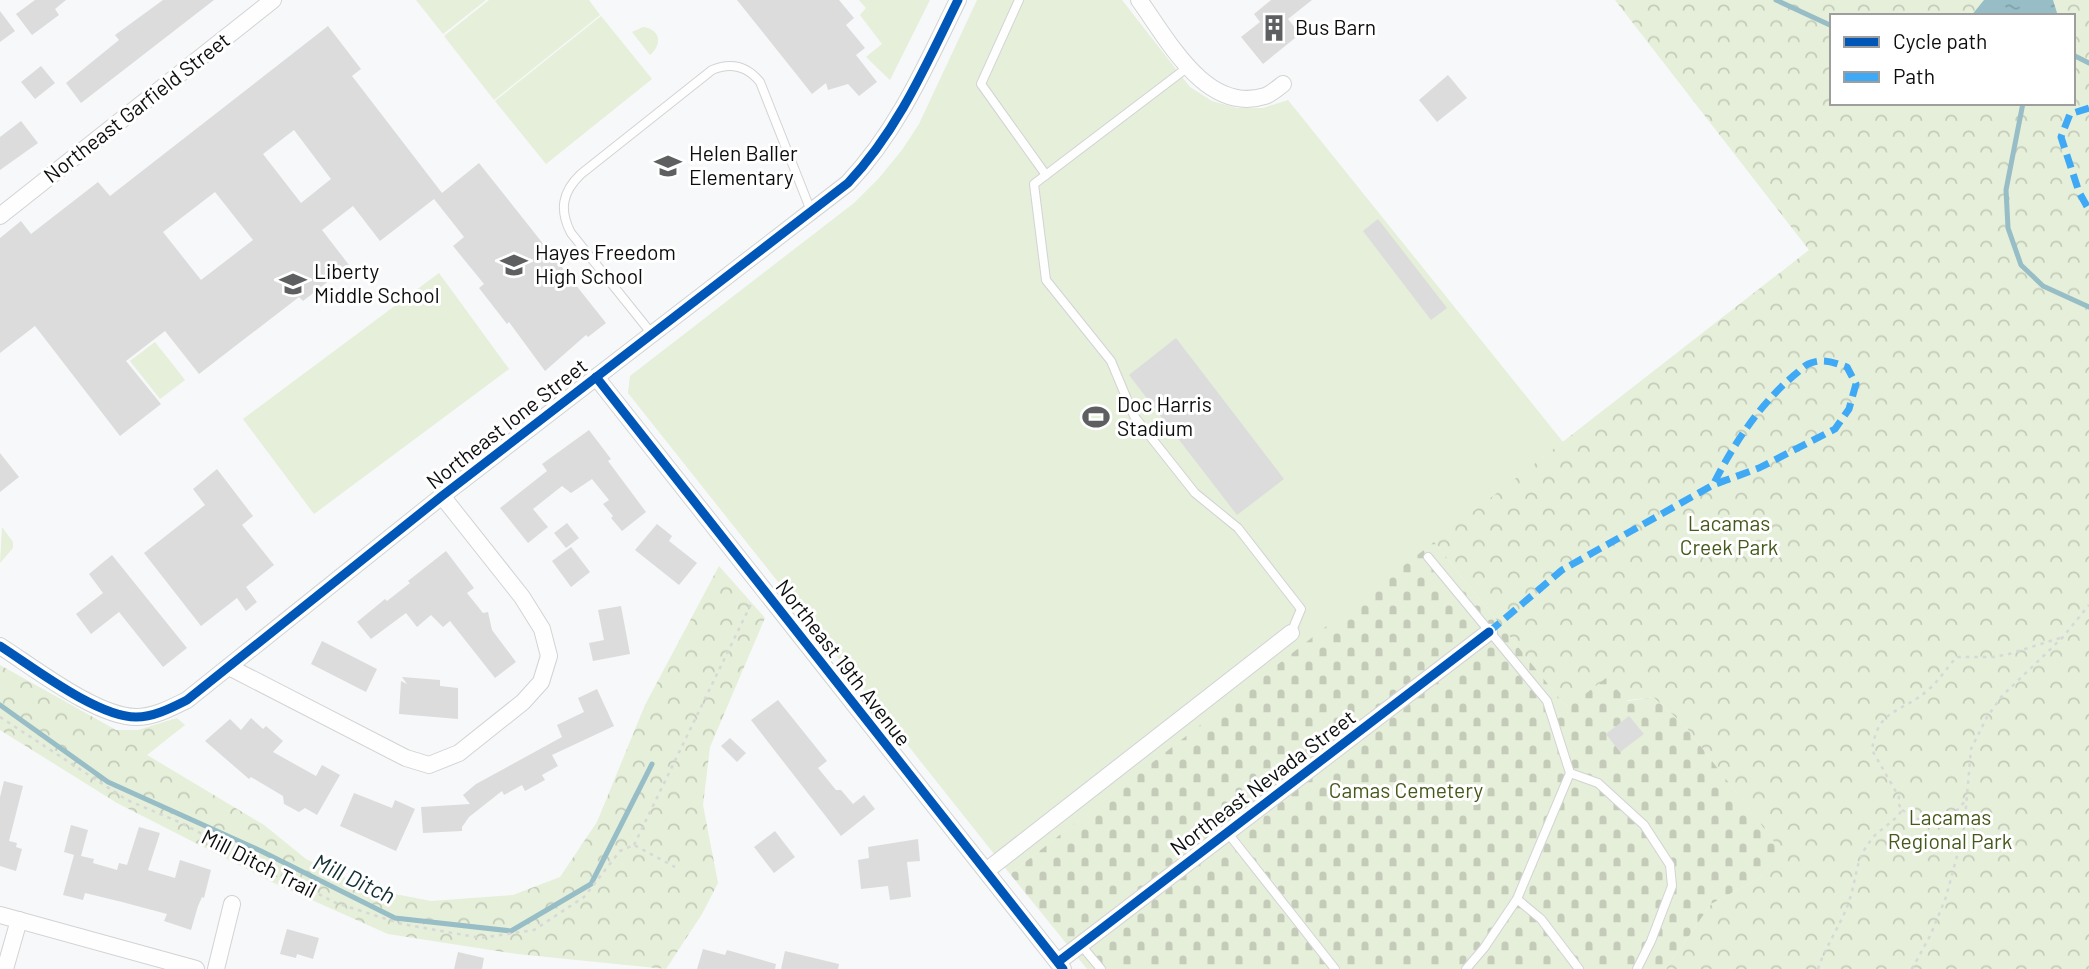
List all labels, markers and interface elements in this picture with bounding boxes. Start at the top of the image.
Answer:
building icon: Bus Barn [1259,13,1289,43]
place label: Bus Barn [1295,14,1376,39]
legend [1830,14,2075,105]
street label: Northeast Garfield Street [38,26,234,187]
text: Cycle path [1893,28,1987,53]
text: Path [1893,63,1935,88]
place label: Helen Baller Elementary [689,140,798,189]
school or university icon: Helen Baller Elementary [653,151,683,181]
place label: Hayes Freedom High School [535,239,676,288]
school or university icon: Hayes Freedom High School [499,250,529,280]
place label: Liberty Middle School [314,258,440,307]
school or university icon: Liberty Middle School [278,269,308,299]
street label: Northeast Ione Street [421,352,591,493]
place label: Doc Harris Stadium [1117,391,1212,440]
sports icon: Doc Harris Stadium [1081,402,1111,432]
park label: Lacamas Creek Park [1680,510,1778,559]
street label: Northeast 19th Avenue [771,574,917,750]
street label: Northeast Nevada Street [1165,704,1360,860]
park label: Camas Cemetery [1329,777,1483,802]
park label: Lacamas Regional Park [1888,804,2012,853]
street label: Mill Ditch Trail [198,823,321,902]
water label: Mill Ditch [309,847,400,909]

